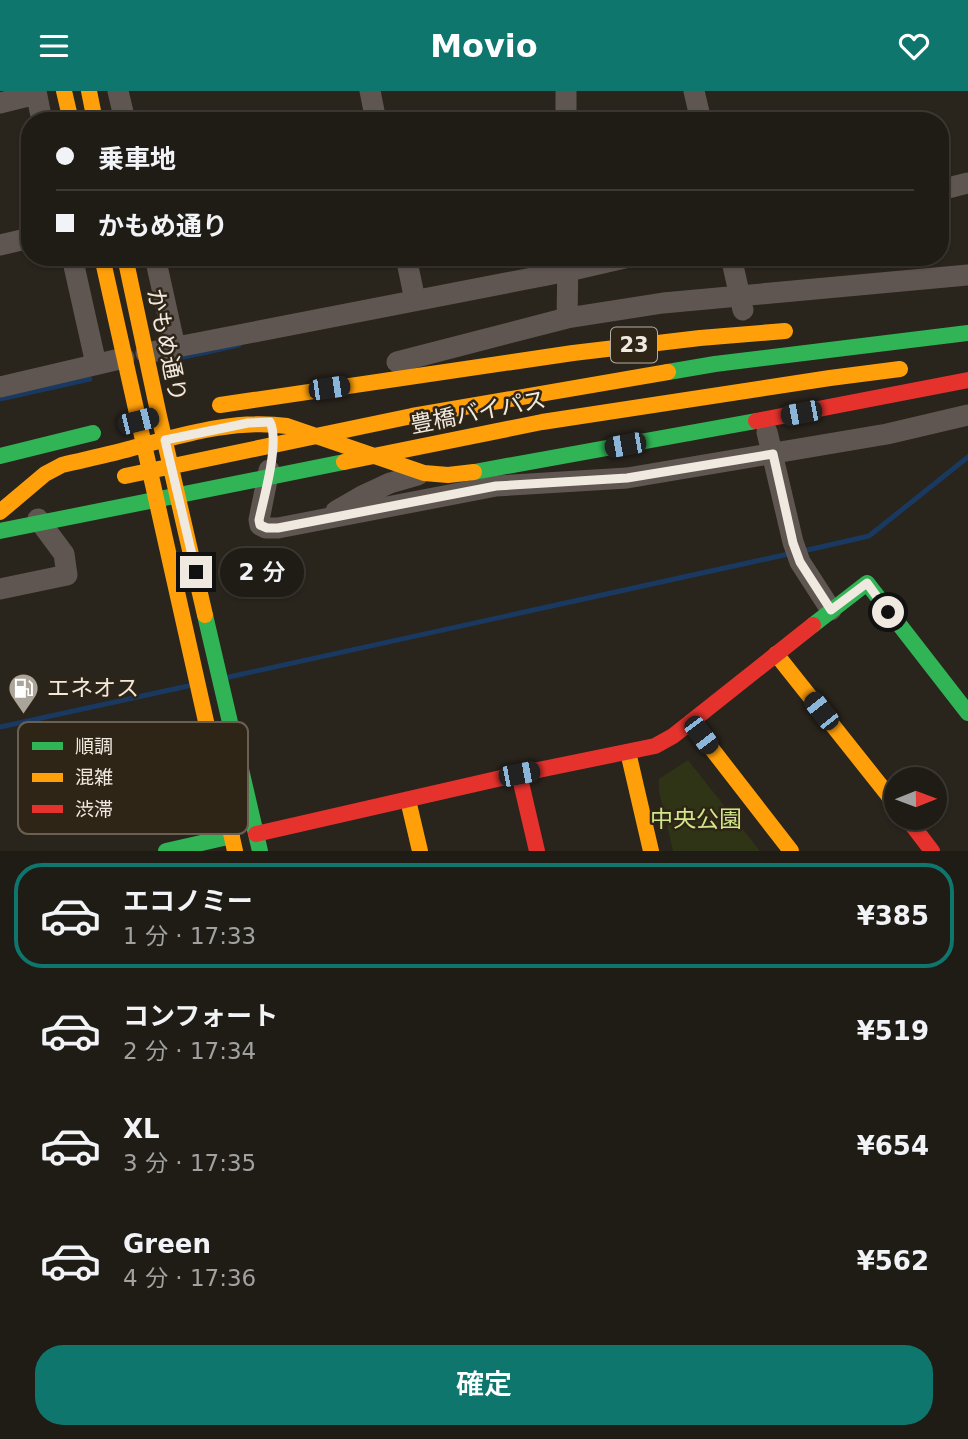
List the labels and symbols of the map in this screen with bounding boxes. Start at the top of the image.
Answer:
street label: かもめ通り [142,286,192,404]
road number: 23 [611,327,657,363]
car [307,375,352,401]
street label: 豊橋バイパス [408,386,548,438]
car [779,399,824,427]
car [116,406,161,436]
car [603,431,648,459]
callout: 2 分 [220,547,304,596]
route end [180,556,212,588]
route start [872,596,904,628]
fuel station icon: エネオス [7,671,41,715]
place label: エネオス [47,675,139,701]
car [800,688,843,734]
car [680,712,723,758]
legend [18,722,248,834]
text: 順調 [75,735,113,757]
car [497,760,542,788]
text: 混雑 [75,766,113,788]
north arrow [884,767,947,829]
text: 渋滞 [75,798,113,820]
park label: 中央公園 [650,806,742,832]

